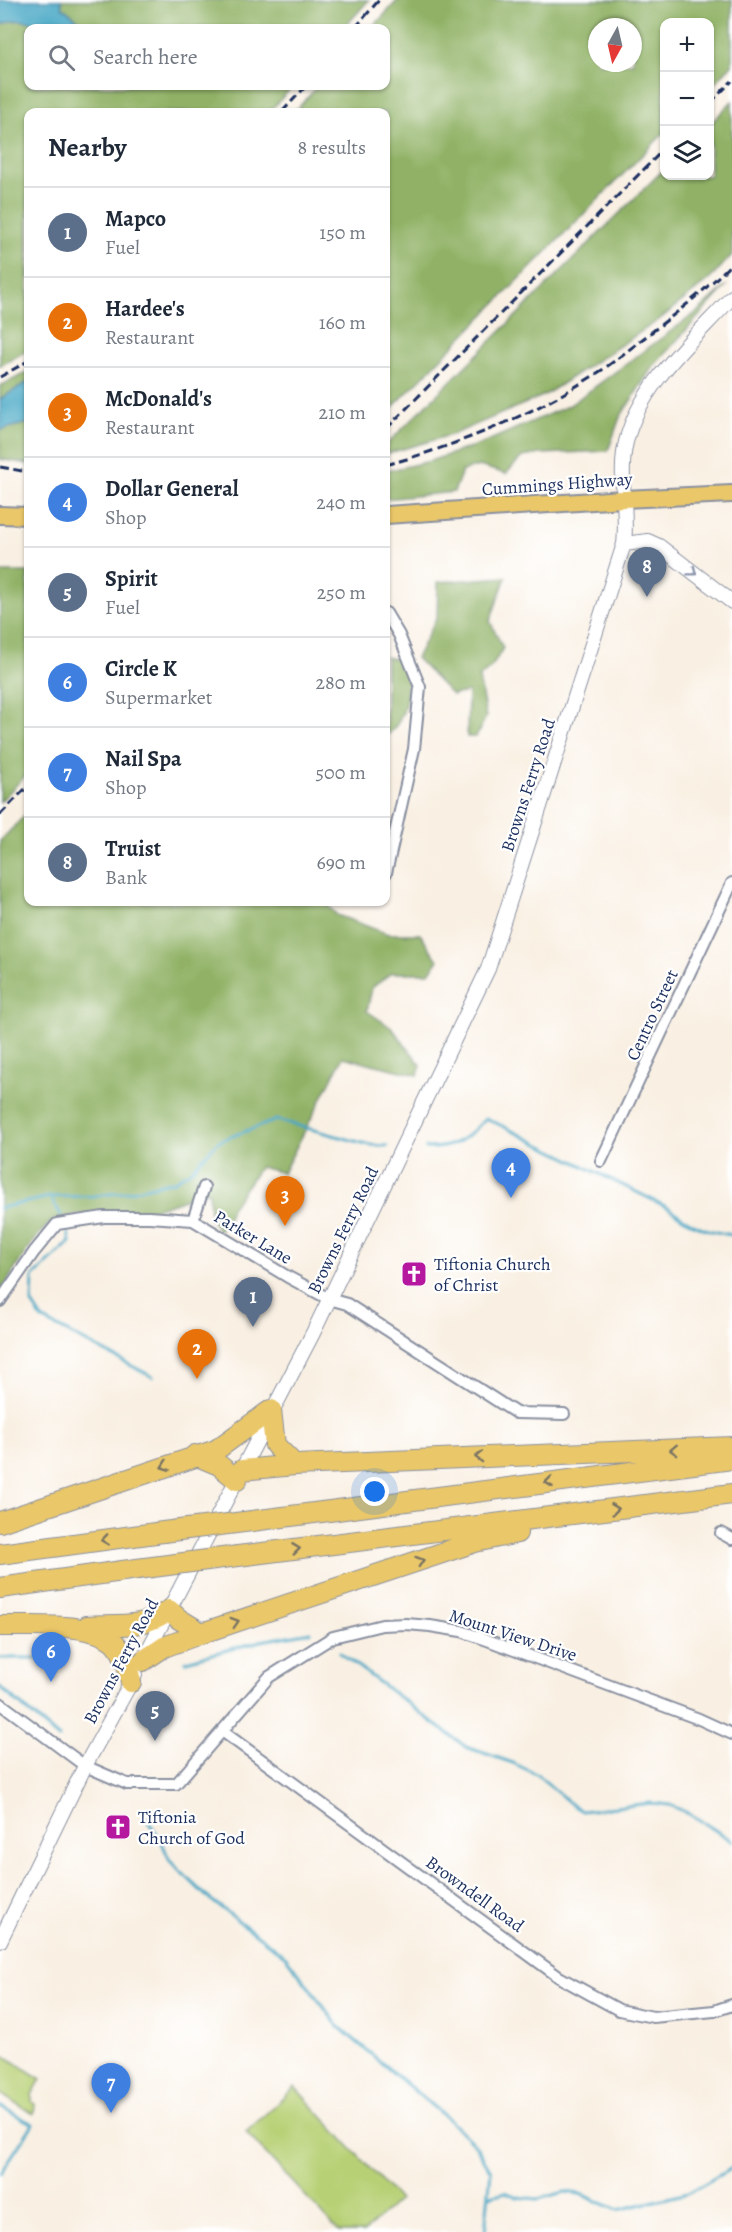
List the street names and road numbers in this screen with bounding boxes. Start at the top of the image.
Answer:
street label: Cummings Highway [481,467,634,501]
street label: Browns Ferry Road [495,715,561,855]
street label: Centro Street [620,965,684,1065]
street label: Browns Ferry Road [302,1162,384,1298]
street label: Parker Lane [209,1204,297,1270]
street label: Browns Ferry Road [78,1594,164,1728]
street label: Mount View Drive [446,1603,580,1667]
street label: Browndell Road [421,1850,529,1938]

